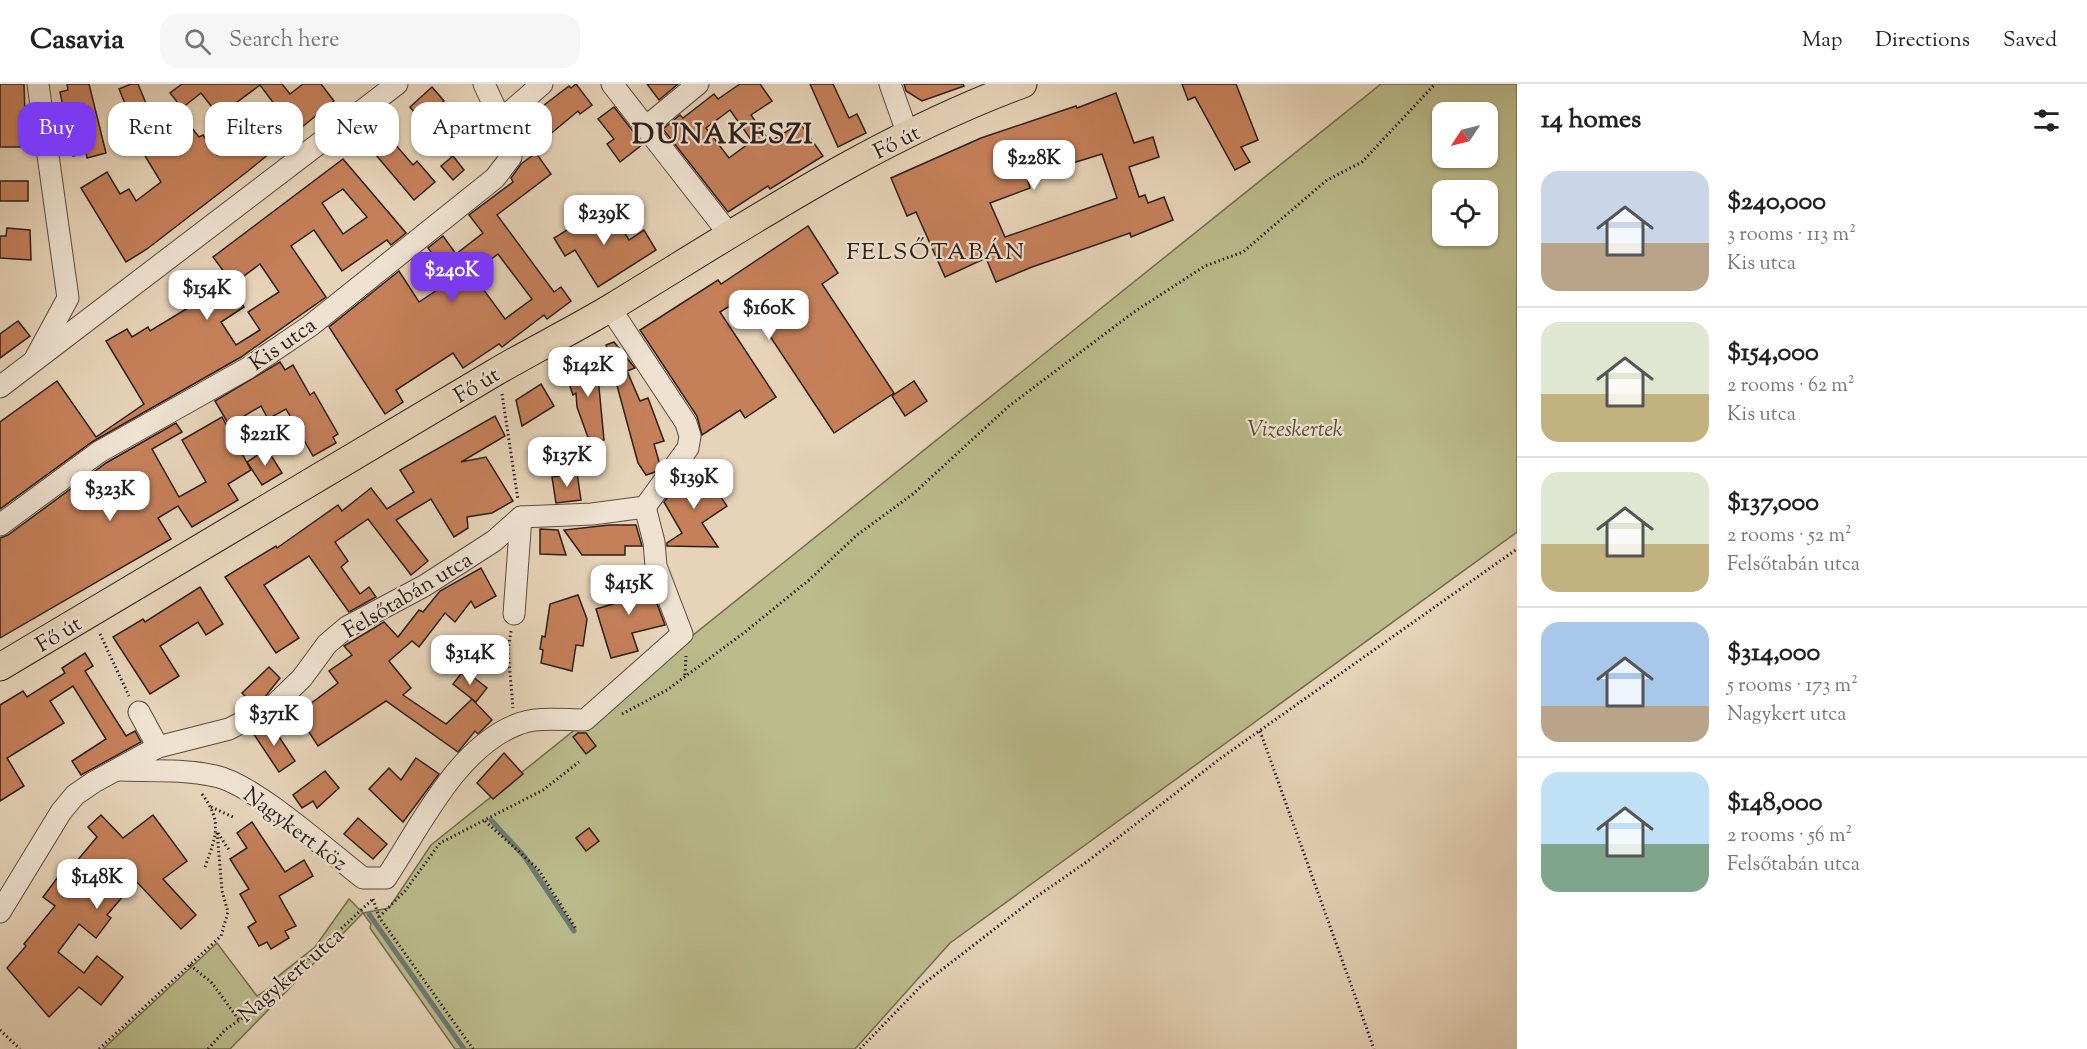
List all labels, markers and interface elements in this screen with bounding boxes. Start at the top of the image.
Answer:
search box [160,14,580,68]
text: Casavia [30,21,124,61]
icon: search [181,25,214,58]
text: Search here [229,25,339,57]
text: Map [1802,26,1842,56]
text: Directions [1875,26,1970,56]
text: Saved [2003,26,2057,56]
chip: Buy [18,102,96,156]
chip: Rent [108,102,193,156]
chip: Filters [205,102,303,156]
chip: New [315,102,399,156]
chip: Apartment [411,102,552,156]
north arrow [1432,102,1498,168]
map controls [1432,102,1498,246]
text: 14 homes [1541,102,1641,139]
icon: filters [2030,104,2063,137]
district label: DUNAKESZI [632,116,814,156]
street label: Fő út [868,118,927,169]
pin: $228K [992,140,1076,191]
text: $228K [1007,145,1061,174]
button: locate [1432,180,1498,246]
text: $240,000 [1727,184,1826,221]
pin: $239K [562,195,646,246]
icon: home [1589,195,1661,267]
text: $239K [578,200,630,229]
text: 3 rooms · 113 m² [1727,221,1856,250]
district label: FELSŐTABÁN [846,236,1026,270]
text: Kis utca [1727,250,1796,279]
pin: $240K [410,252,494,303]
text: $240K [425,257,479,286]
pin: $154K [165,270,249,321]
text: $154K [183,275,231,304]
pin: $160K [727,290,811,341]
text: $160K [743,295,795,324]
street label: Kis utca [243,311,324,380]
text: $154,000 [1727,335,1819,372]
icon: home [1589,346,1661,418]
pin: $142K [546,347,630,398]
text: $142K [562,352,614,381]
street label: Fő út [448,360,507,413]
text: 2 rooms · 62 m² [1727,372,1855,401]
text: Kis utca [1727,401,1796,430]
park label: Vizeskertek [1247,415,1343,447]
pin: $221K [223,416,307,467]
text: $221K [240,421,290,450]
pin: $137K [525,437,609,488]
text: $137K [542,442,592,471]
pin: $139K [652,459,736,510]
text: $139K [669,464,719,493]
pin: $323K [68,471,152,522]
text: $323K [85,476,135,505]
text: $137,000 [1727,485,1819,522]
icon: home [1589,496,1661,568]
text: 2 rooms · 52 m² [1727,522,1852,551]
street label: Felsőtabán utca [338,545,479,648]
text: Felsőtabán utca [1727,551,1860,580]
pin: $415K [587,565,671,616]
text: $415K [605,570,653,599]
street label: Fő út [30,609,89,662]
pin: $314K [428,635,512,686]
text: $314,000 [1727,635,1820,672]
text: $314K [445,640,495,669]
icon: home [1589,646,1661,718]
text: 5 rooms · 173 m² [1727,672,1858,701]
pin: $371K [232,696,316,747]
text: $371K [249,701,299,730]
text: Nagykert utca [1727,701,1846,730]
street label: Nagykert köz [235,781,353,880]
text: $148,000 [1727,785,1823,822]
icon: home [1589,796,1661,868]
text: 2 rooms · 56 m² [1727,822,1852,851]
text: Felsőtabán utca [1727,851,1860,880]
pin: $148K [55,859,139,910]
text: $148K [71,864,123,893]
street label: Nagykert utca [232,921,352,1031]

